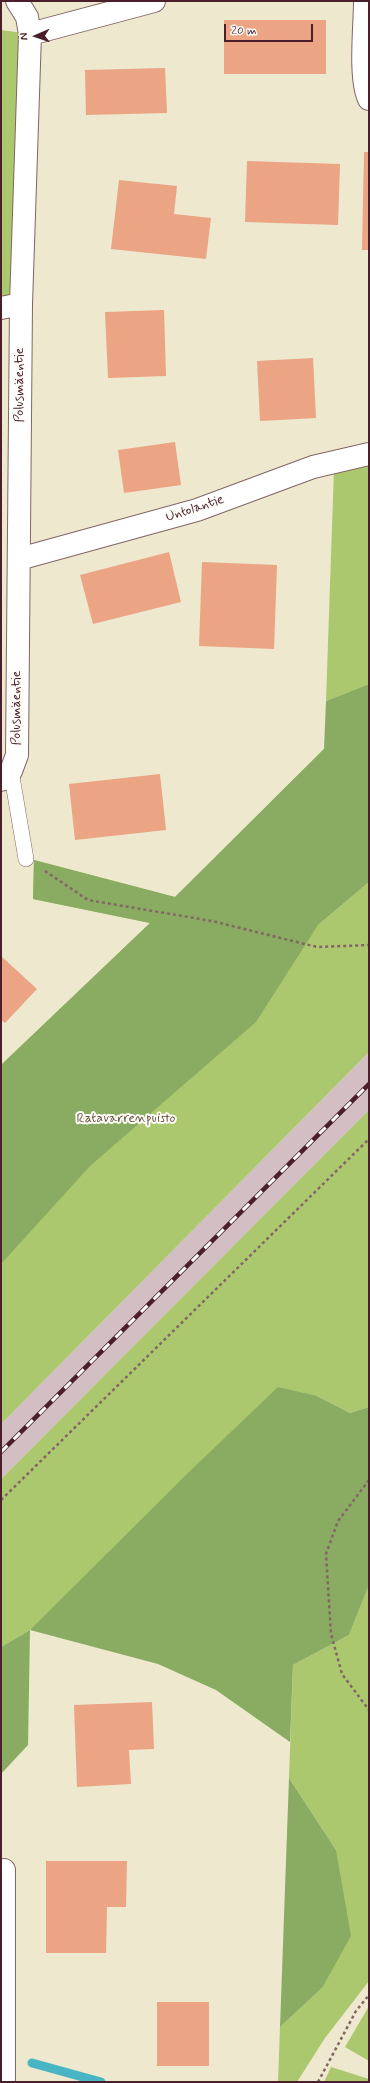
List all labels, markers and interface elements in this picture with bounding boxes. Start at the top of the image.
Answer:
north arrow [16,16,56,56]
scale bar [226,16,315,42]
text: 20 m [231,23,257,39]
text: N [17,33,31,40]
street label: Polusmäentie [12,348,28,422]
street label: Untolantie [164,492,226,526]
street label: Polusmäentie [9,671,25,745]
park label: Ratavarrenpuisto [77,1111,175,1127]

